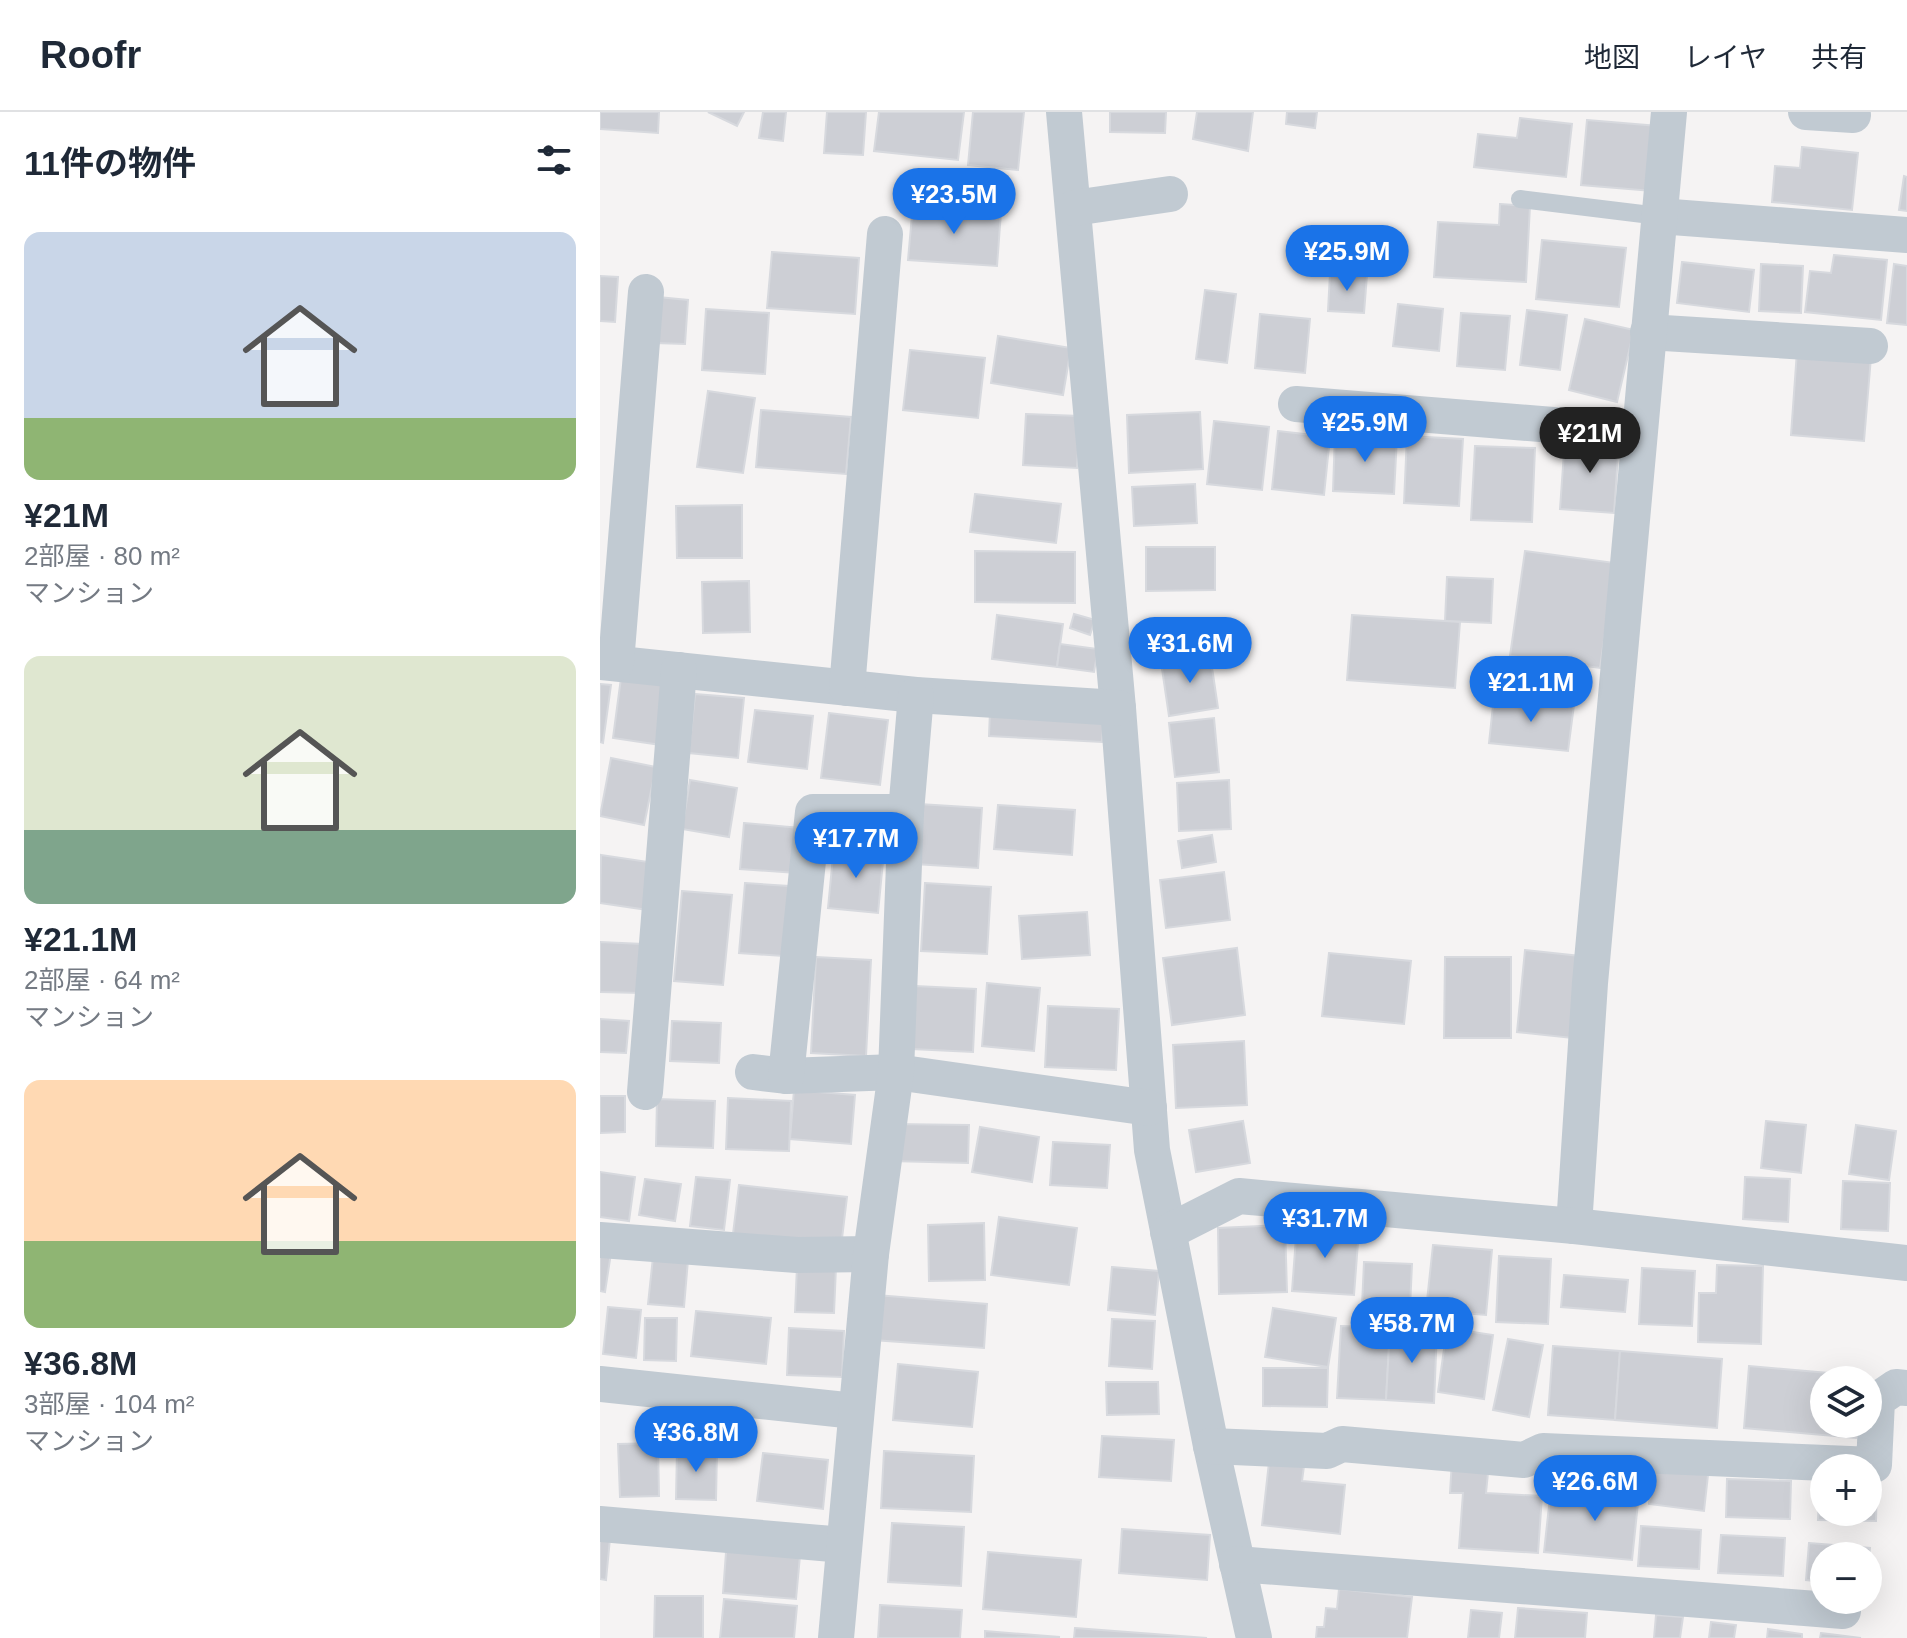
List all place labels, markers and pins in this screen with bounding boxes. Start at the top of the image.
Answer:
pin: ¥23.5M [889,168,1019,236]
pin: ¥25.9M [1282,225,1412,293]
pin: ¥25.9M [1300,396,1430,464]
pin: ¥21M [1543,407,1637,475]
pin: ¥31.6M [1125,617,1255,685]
pin: ¥21.1M [1466,656,1596,724]
pin: ¥17.7M [791,812,921,880]
pin: ¥31.7M [1260,1192,1390,1260]
pin: ¥58.7M [1347,1297,1477,1365]
pin: ¥36.8M [631,1406,761,1474]
pin: ¥26.6M [1530,1455,1660,1523]

